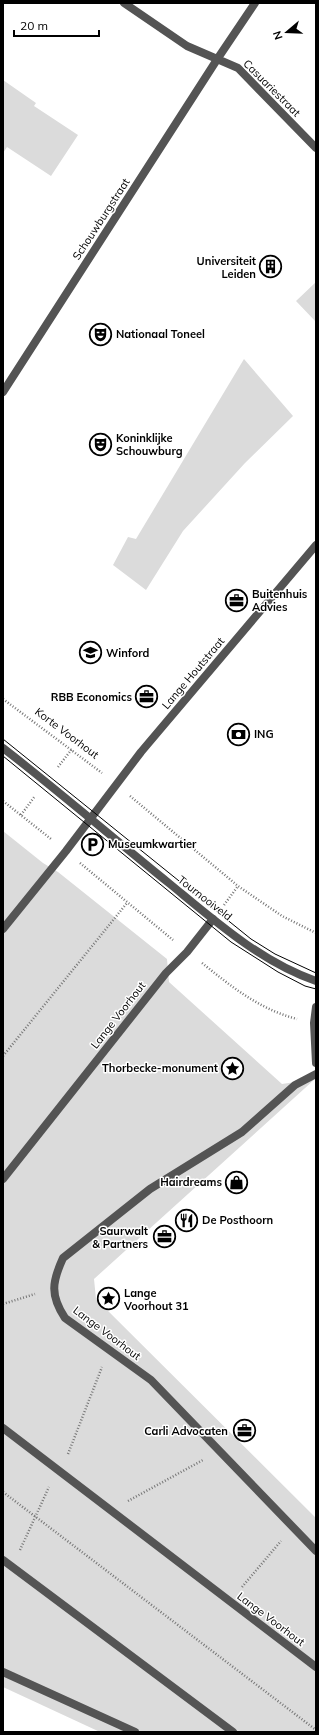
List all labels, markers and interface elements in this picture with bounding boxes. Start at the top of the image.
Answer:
scale bar [14,12,99,38]
north arrow [267,12,307,52]
text: 20 m [20,18,48,33]
text: N [270,29,286,41]
street label: Casuariestraat [240,56,304,120]
street label: Schouwburgstraat [69,175,133,263]
place label: Universiteit Leiden [197,254,256,281]
building icon: Universiteit Leiden [258,254,284,280]
theatre icon: Nationaal Toneel [87,321,113,347]
place label: Nationaal Toneel [116,327,205,341]
theatre icon: Koninklijke Schouwburg [88,431,114,457]
place label: Koninklijke Schouwburg [116,431,183,458]
office icon: Buitenhuis Advies [223,587,249,613]
place label: Buitenhuis Advies [252,587,308,614]
street label: Lange Houtstraat [159,634,227,712]
school or university icon: Winford [77,640,103,666]
place label: Winford [106,646,149,660]
office icon: RBB Economics [134,684,160,710]
place label: RBB Economics [51,690,132,704]
street label: Korte Voorhout [32,704,102,762]
bank icon: ING [226,721,252,747]
place label: ING [254,727,274,741]
parking icon: Museumkwartier [80,831,106,857]
place label: Museumkwartier [108,837,197,851]
street label: Tournooiveld [175,872,235,924]
street label: Lange Voorhout [88,979,149,1051]
place icon: Thorbecke-monument [220,1055,246,1081]
place label: Thorbecke-monument [102,1061,218,1075]
shop icon: Hairdreams [224,1169,250,1195]
place label: Hairdreams [160,1175,222,1189]
restaurant icon: De Posthoorn [173,1207,199,1233]
place label: De Posthoorn [202,1213,273,1227]
place label: Saurwalt & Partners [92,1224,148,1251]
office icon: Saurwalt & Partners [151,1224,177,1250]
place icon: Lange Voorhout 31 [95,1286,121,1312]
place label: Lange Voorhout 31 [123,1286,189,1313]
street label: Lange Voorhout [70,1303,144,1363]
office icon: Carli Advocaten [231,1418,257,1444]
place label: Carli Advocaten [144,1424,228,1438]
street label: Lange Voorhout [234,1589,308,1649]

